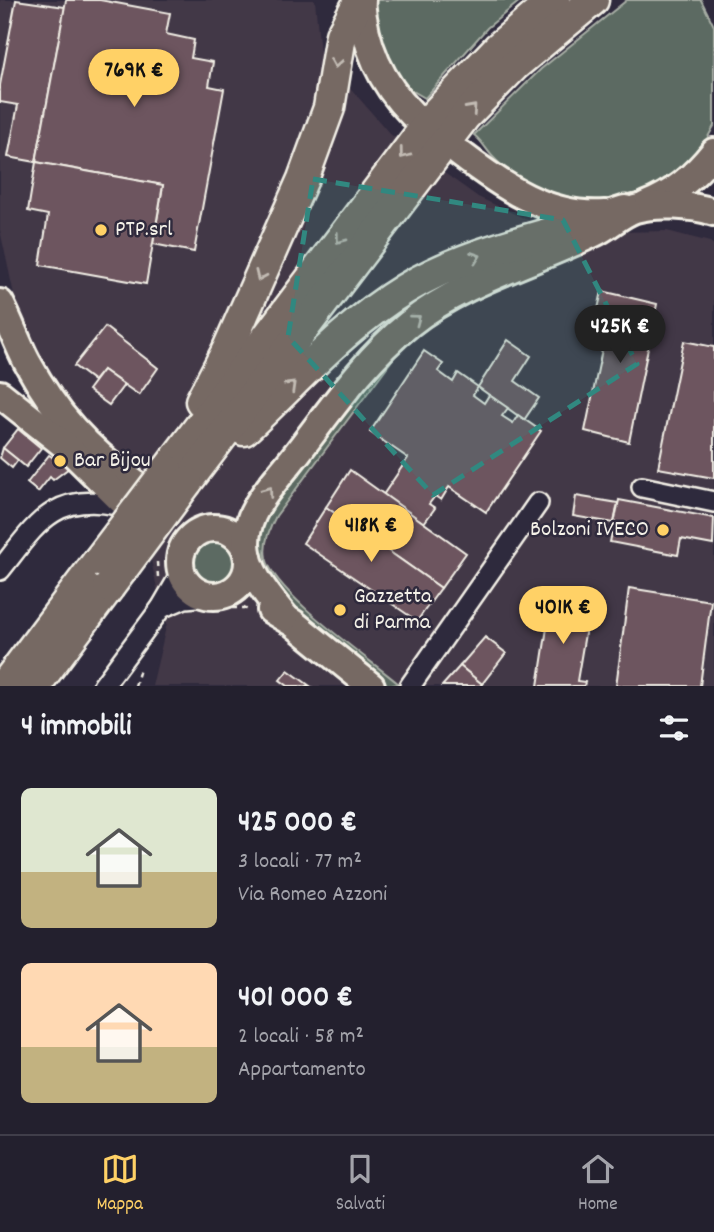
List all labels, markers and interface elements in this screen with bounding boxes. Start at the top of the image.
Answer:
pin: 769K € [77,50,191,109]
text: 769K € [104,55,164,88]
one-way arrow [329,57,344,69]
one-way arrow [464,104,476,117]
one-way arrow [400,146,413,159]
place label: PTP.srl [115,214,173,247]
marker: PTP.srl [93,222,109,238]
one-way arrow [336,231,348,244]
one-way arrow [470,251,482,265]
one-way arrow [254,269,268,281]
pin: 425K € [563,306,677,365]
text: 425K € [591,311,649,344]
one-way arrow [408,315,421,328]
one-way arrow [283,381,296,394]
place label: Bar Bijou [74,445,151,478]
marker: Bar Bijou [52,453,68,469]
one-way arrow [259,486,272,499]
pin: 418K € [314,504,428,564]
text: 418K € [345,510,397,543]
place label: Bolzoni IVECO [530,514,649,547]
marker: Bolzoni IVECO [655,522,671,538]
place label: Gazzetta di Parma [354,581,433,640]
pin: 401K € [506,586,620,646]
text: 401K € [535,592,591,625]
marker: Gazzetta di Parma [332,602,348,618]
text: 4 immobili [21,707,132,750]
icon: filters [655,709,693,747]
text: 425 000 € [238,803,357,846]
icon: home [77,816,161,900]
text: 3 locali · 77 m² [238,846,362,879]
text: Via Romeo Azzoni [238,879,387,912]
text: 401 000 € [238,978,353,1021]
icon: home [77,991,161,1075]
text: 2 locali · 58 m² [238,1021,364,1054]
text: Appartamento [238,1054,366,1087]
tab: Mappa [96,1150,143,1219]
tab: Salvati [336,1150,385,1219]
tab: Home [578,1150,618,1219]

